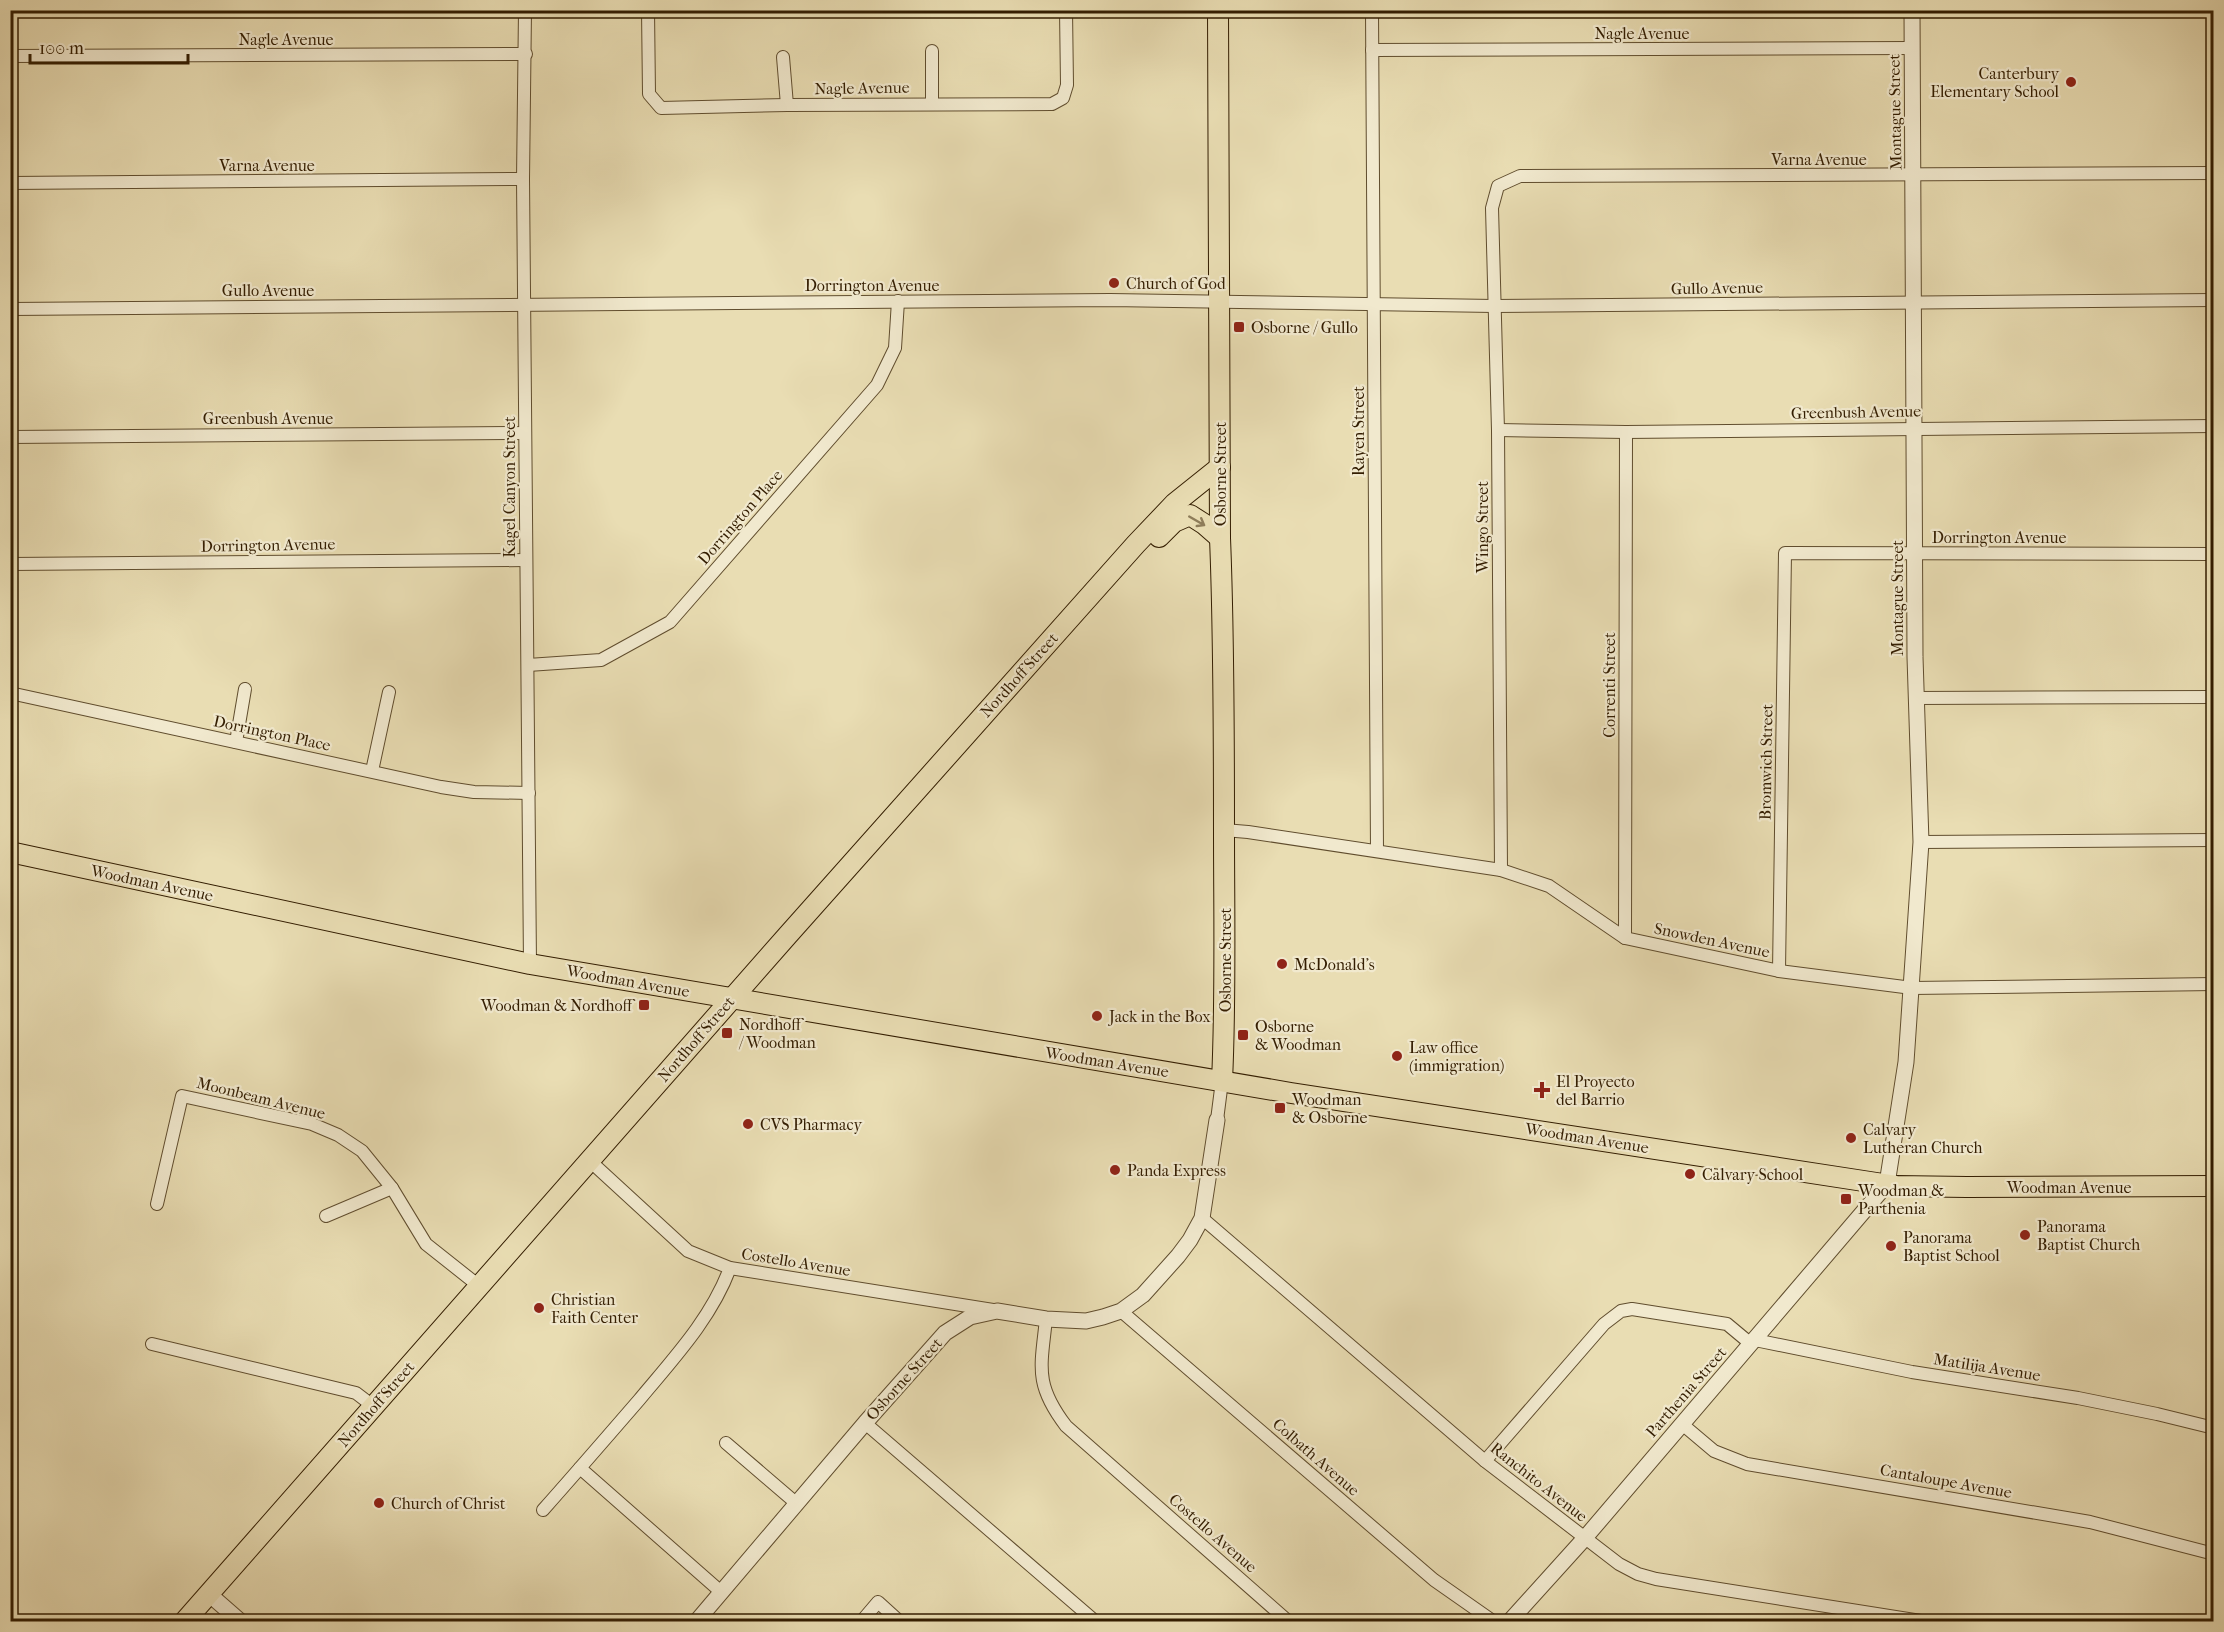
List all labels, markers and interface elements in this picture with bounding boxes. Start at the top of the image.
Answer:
street label: Nagle Avenue [1594,24,1690,43]
scale bar [30,27,188,65]
street label: Nagle Avenue [238,30,334,49]
text: 100 m [39,38,84,59]
street label: Montague Street [1884,54,1906,170]
place label: Canterbury Elementary School [1930,64,2060,101]
marker: Canterbury Elementary School [2064,75,2078,89]
street label: Nagle Avenue [814,78,910,98]
street label: Varna Avenue [1770,150,1867,169]
street label: Varna Avenue [218,156,315,175]
place label: Church of God [1126,274,1226,293]
street label: Dorrington Avenue [805,276,939,295]
marker: Church of God [1107,276,1121,290]
street label: Gullo Avenue [1671,278,1763,298]
street label: Gullo Avenue [222,281,314,300]
place label: Osborne / Gullo [1251,318,1358,337]
marker: Osborne / Gullo [1232,320,1246,334]
street label: Rayen Street [1349,386,1368,476]
street label: Greenbush Avenue [1791,401,1921,423]
street label: Greenbush Avenue [203,409,333,428]
street label: Kagel Canyon Street [500,416,519,558]
street label: Osborne Street [1211,421,1230,526]
street label: Dorrington Place [694,466,786,568]
street label: Wingo Street [1473,481,1492,574]
one-way arrow [1188,515,1205,527]
street label: Dorrington Avenue [1932,528,2066,547]
street label: Dorrington Avenue [200,534,336,556]
street label: Montague Street [1888,540,1907,656]
street label: Nordhoff Street [976,629,1062,721]
street label: Correnti Street [1600,632,1619,738]
street label: Bromwich Street [1755,703,1777,820]
street label: Dorrington Place [212,711,333,755]
street label: Woodman Avenue [88,861,215,905]
street label: Osborne Street [1216,907,1235,1012]
street label: Snowden Avenue [1652,918,1772,962]
place label: McDonald's [1294,955,1375,974]
marker: McDonald's [1275,957,1289,971]
street label: Woodman Avenue [564,961,691,1001]
street label: Nordhoff Street [654,992,739,1086]
place label: Woodman & Nordhoff [480,996,636,1015]
marker: Woodman & Nordhoff [637,998,651,1012]
place label: Jack in the Box [1107,1007,1211,1026]
marker: Jack in the Box [1090,1009,1104,1023]
place label: Nordhoff / Woodman [738,1015,817,1052]
place label: Osborne & Woodman [1255,1017,1342,1054]
marker: Nordhoff / Woodman [720,1026,734,1040]
marker: Osborne & Woodman [1236,1028,1250,1042]
place label: Law office (immigration) [1409,1038,1504,1075]
street label: Woodman Avenue [1043,1043,1170,1081]
marker: Law office (immigration) [1390,1049,1404,1063]
place label: El Proyecto del Barrio [1556,1072,1635,1109]
street label: Moonbeam Avenue [195,1073,327,1123]
marker: El Proyecto del Barrio [1533,1081,1551,1099]
place label: Woodman & Osborne [1291,1090,1368,1127]
marker: Woodman & Osborne [1273,1101,1287,1115]
place label: CVS Pharmacy [760,1115,862,1134]
marker: CVS Pharmacy [741,1117,755,1131]
street label: Woodman Avenue [1523,1119,1650,1157]
place label: Calvary Lutheran Church [1863,1120,1982,1157]
marker: Calvary Lutheran Church [1844,1131,1858,1145]
place label: Panda Express [1127,1161,1226,1180]
marker: Panda Express [1108,1163,1122,1177]
place label: Calvary School [1702,1165,1804,1184]
marker: Calvary School [1683,1167,1697,1181]
street label: Woodman Avenue [2006,1178,2131,1197]
place label: Woodman & Parthenia [1857,1181,1944,1218]
marker: Woodman & Parthenia [1839,1192,1853,1206]
place label: Panorama Baptist Church [2037,1217,2140,1254]
place label: Panorama Baptist School [1903,1228,2000,1265]
marker: Panorama Baptist Church [2018,1228,2032,1242]
marker: Panorama Baptist School [1884,1239,1898,1253]
street label: Costello Avenue [740,1244,852,1280]
place label: Christian Faith Center [551,1290,638,1327]
marker: Christian Faith Center [532,1301,546,1315]
street label: Osborne Street [862,1334,946,1424]
street label: Parthenia Street [1642,1343,1731,1441]
street label: Matilija Avenue [1932,1349,2042,1385]
street label: Nordhoff Street [334,1357,419,1451]
street label: Colbath Avenue [1269,1414,1363,1500]
street label: Ranchito Avenue [1487,1438,1591,1526]
street label: Cantaloupe Avenue [1879,1460,2013,1502]
street label: Costello Avenue [1165,1490,1261,1576]
place label: Church of Christ [391,1494,506,1513]
marker: Church of Christ [372,1496,386,1510]

